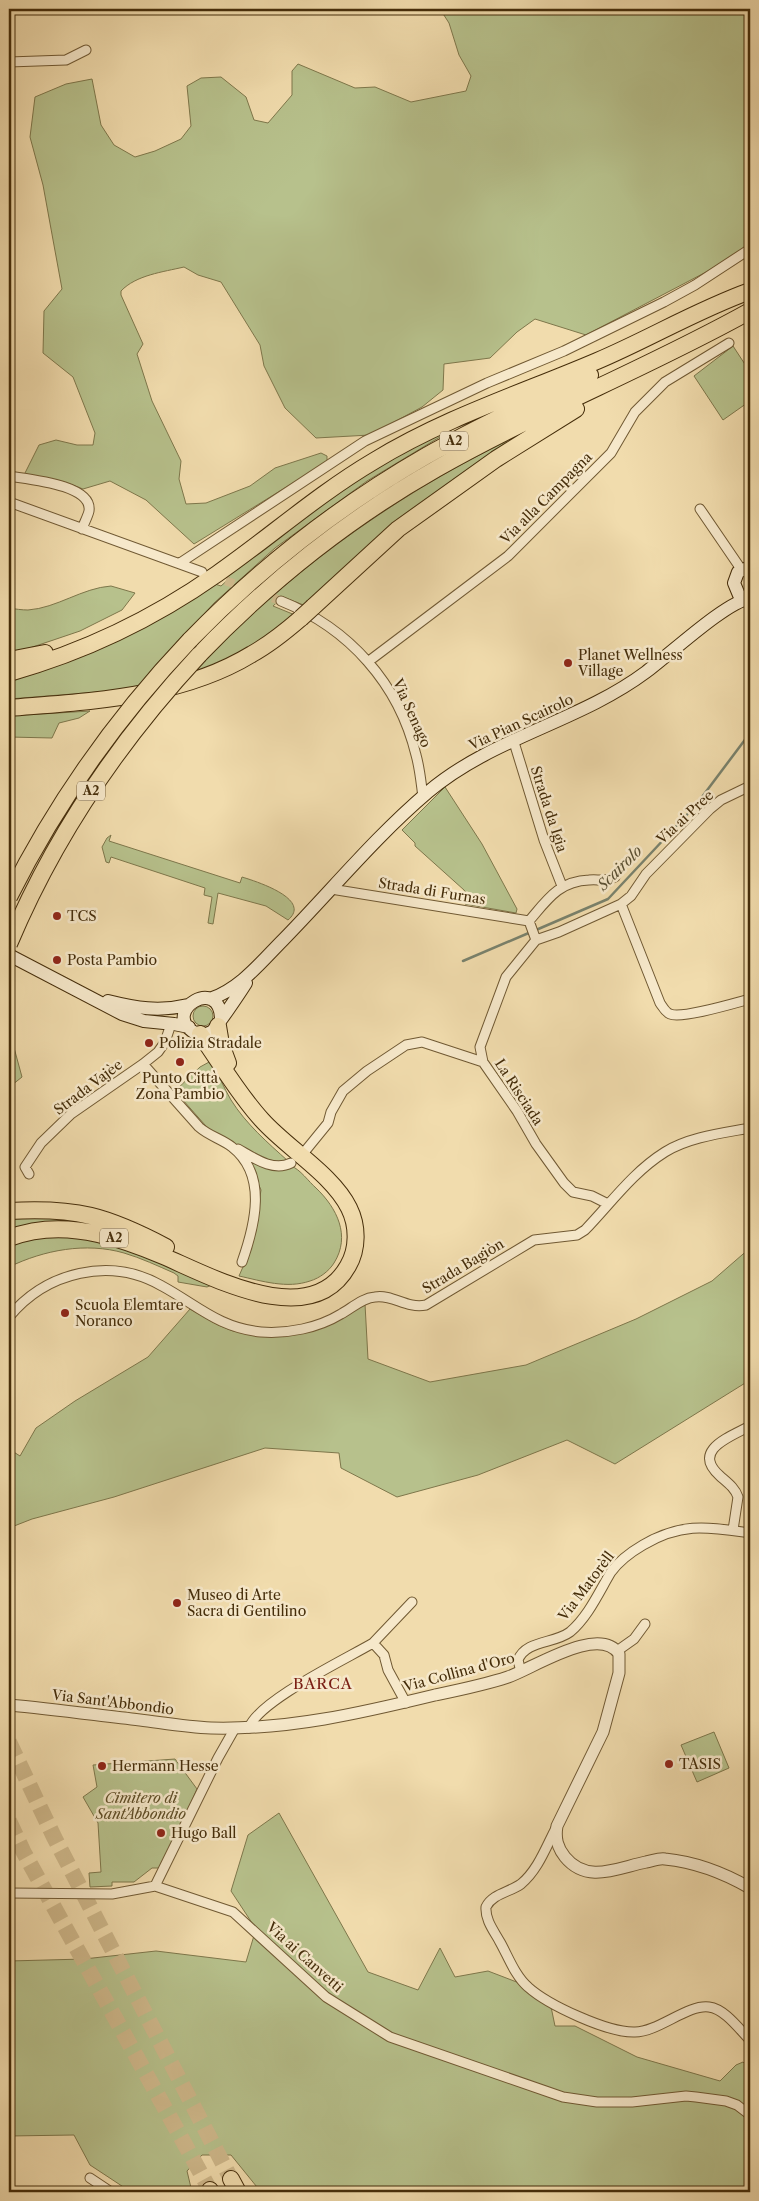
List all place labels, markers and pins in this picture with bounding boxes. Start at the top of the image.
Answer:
place label: Planet Wellness Village [577,646,683,680]
marker: Planet Wellness Village [562,657,574,669]
place label: TCS [67,907,97,925]
marker: TCS [51,910,63,922]
place label: Posta Pambio [67,951,157,969]
marker: Posta Pambio [51,954,63,966]
place label: Polizia Stradale [159,1034,262,1052]
marker: Polizia Stradale [143,1037,155,1049]
marker: Punto Città Zona Pambio [174,1056,186,1068]
place label: Punto Città Zona Pambio [136,1069,224,1103]
place label: Scuola Elemtare Noranco [75,1296,184,1330]
marker: Scuola Elemtare Noranco [59,1307,71,1319]
place label: Museo di Arte Sacra di Gentilino [187,1586,306,1620]
marker: Museo di Arte Sacra di Gentilino [171,1597,183,1609]
place label: TASIS [679,1755,721,1773]
place label: Hermann Hesse [112,1757,219,1775]
marker: TASIS [663,1758,675,1770]
marker: Hermann Hesse [96,1760,108,1772]
place label: Hugo Ball [171,1824,237,1842]
marker: Hugo Ball [155,1827,167,1839]

